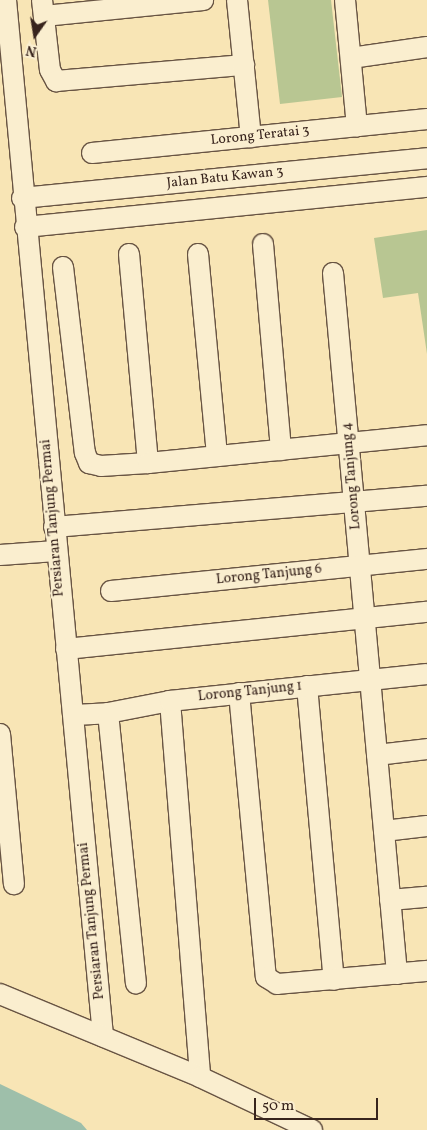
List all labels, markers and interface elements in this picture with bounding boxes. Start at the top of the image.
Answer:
north arrow [10,10,60,60]
text: N [24,40,39,61]
street label: Lorong Teratai 3 [210,122,310,150]
street label: Jalan Batu Kawan 3 [166,164,284,192]
street label: Lorong Tanjung 4 [339,421,365,531]
street label: Persiaran Tanjung Permai [38,438,68,598]
street label: Lorong Tanjung 6 [215,561,323,589]
street label: Lorong Tanjung 1 [197,678,303,706]
street label: Persiaran Tanjung Permai [75,841,109,1001]
scale bar [257,1088,381,1120]
text: 50 m [262,1096,294,1117]

